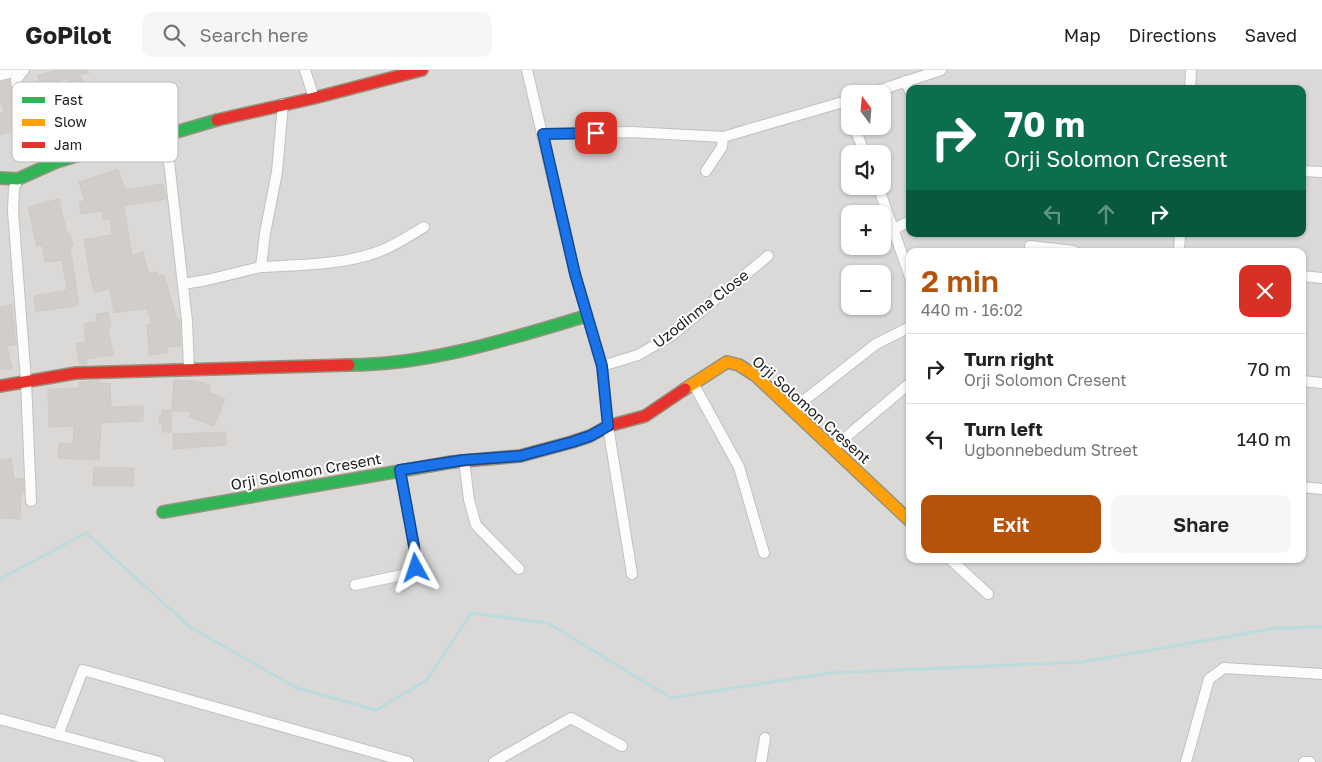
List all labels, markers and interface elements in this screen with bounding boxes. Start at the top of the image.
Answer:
search box [142,12,492,57]
text: GoPilot [25,20,112,49]
icon: search [160,21,188,49]
text: Search here [200,23,308,46]
text: Map [1064,24,1100,46]
text: Directions [1128,24,1216,46]
text: Saved [1244,24,1297,46]
legend [12,82,178,162]
north arrow [841,85,891,135]
map controls [841,85,891,315]
text: Fast [54,91,83,108]
text: 70 m [1004,103,1085,145]
icon: right [921,105,986,170]
pin [575,112,617,154]
text: Slow [54,113,87,130]
icon: arrive [582,119,610,147]
text: Jam [54,136,82,153]
button: sound [841,145,891,195]
text: Orji Solomon Cresent [1004,145,1228,172]
icon: left [1039,200,1067,228]
icon: ahead [1092,200,1120,228]
icon: right [1145,200,1173,228]
button: + [841,205,891,255]
text: 2 min [921,263,999,299]
street label: Uzodinma Close [649,265,752,351]
button: − [841,265,891,315]
button: close [1239,265,1291,317]
text: 440 m · 16:02 [921,300,1023,320]
text: Turn right [964,347,1054,370]
street label: Orji Solomon Cresent [749,352,874,467]
icon: right [921,355,949,383]
text: 70 m [1248,357,1291,380]
text: Orji Solomon Cresent [964,370,1127,390]
text: Turn left [964,417,1043,440]
icon: left [921,425,949,453]
text: 140 m [1237,427,1291,450]
text: Ugbonnebedum Street [964,440,1138,460]
street label: Orji Solomon Cresent [229,449,383,493]
button: Exit [921,495,1101,553]
button: Share [1111,495,1291,553]
position arrow [389,541,441,593]

